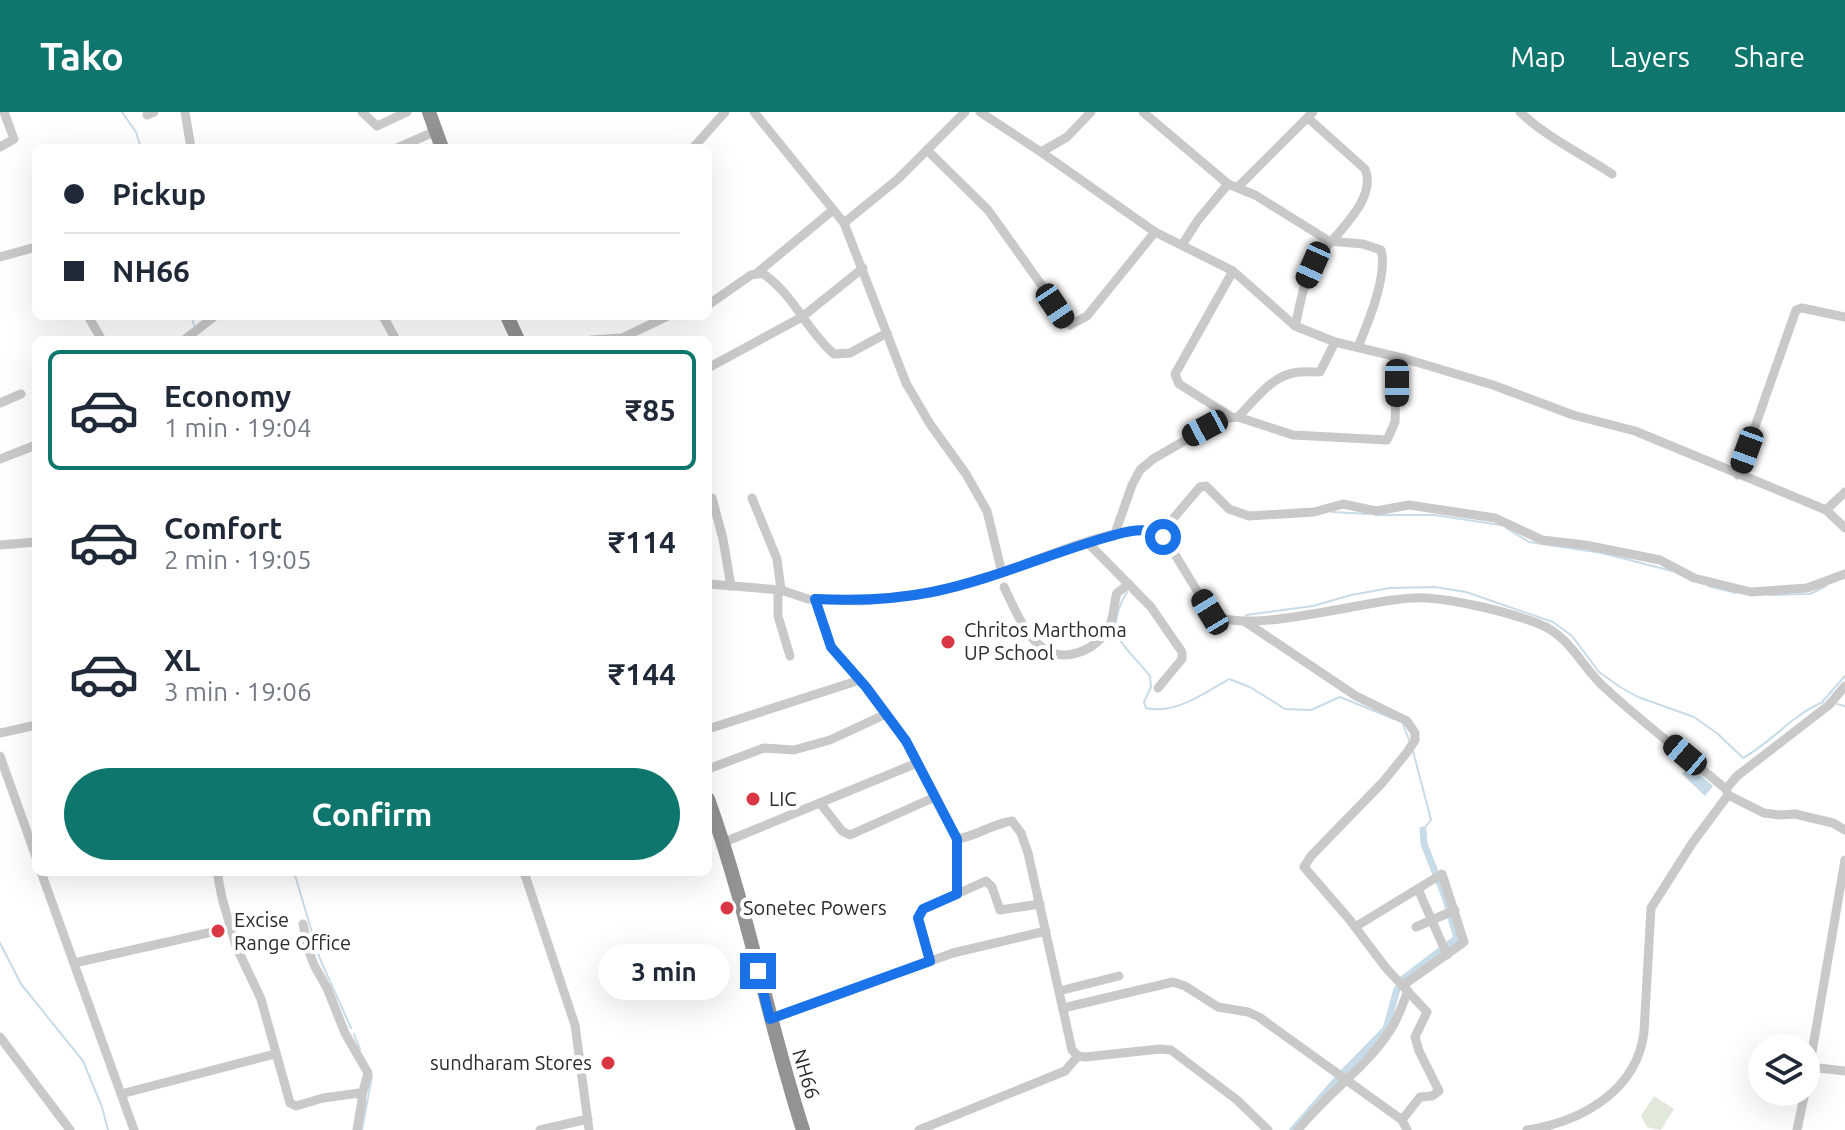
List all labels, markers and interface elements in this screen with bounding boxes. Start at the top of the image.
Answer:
text: Tako [40,35,124,77]
text: Map [1510,41,1566,72]
text: Layers [1610,41,1690,72]
text: Share [1734,41,1805,72]
text: Pickup [112,177,206,211]
car [1292,238,1334,292]
text: NH66 [112,254,190,288]
car [1032,279,1078,333]
car [1385,359,1409,407]
icon: car [68,374,140,446]
text: Economy [164,379,291,413]
text: ₹85 [625,393,676,427]
car [1178,406,1232,450]
text: 1 min · 19:04 [164,413,312,442]
car [1728,423,1766,477]
icon: car [68,506,140,578]
text: Comfort [164,511,282,545]
route start [1145,519,1181,555]
text: ₹114 [608,525,676,559]
text: 2 min · 19:05 [164,545,312,574]
car [1187,585,1233,639]
place label: Chritos Marthoma UP School [964,618,1127,664]
marker: Chritos Marthoma UP School [939,633,957,651]
icon: car [68,638,140,710]
text: XL [164,643,200,677]
text: ₹144 [608,657,676,691]
text: 3 min · 19:06 [164,677,312,706]
car [1659,730,1711,780]
button: Confirm [64,768,680,860]
place label: LIC [769,787,797,810]
marker: LIC [744,790,762,808]
place label: Sonetec Powers [743,896,887,919]
marker: Sonetec Powers [718,899,736,917]
place label: Excise Range Office [234,908,351,954]
marker: Excise Range Office [209,922,227,940]
callout: 3 min [598,943,730,999]
route end [740,953,776,989]
text: 3 min [631,957,697,986]
map controls [1748,1034,1820,1106]
button: layers [1748,1034,1820,1106]
street label: NH66 [788,1046,825,1101]
place label: sundharam Stores [430,1051,592,1074]
marker: sundharam Stores [599,1054,617,1072]

